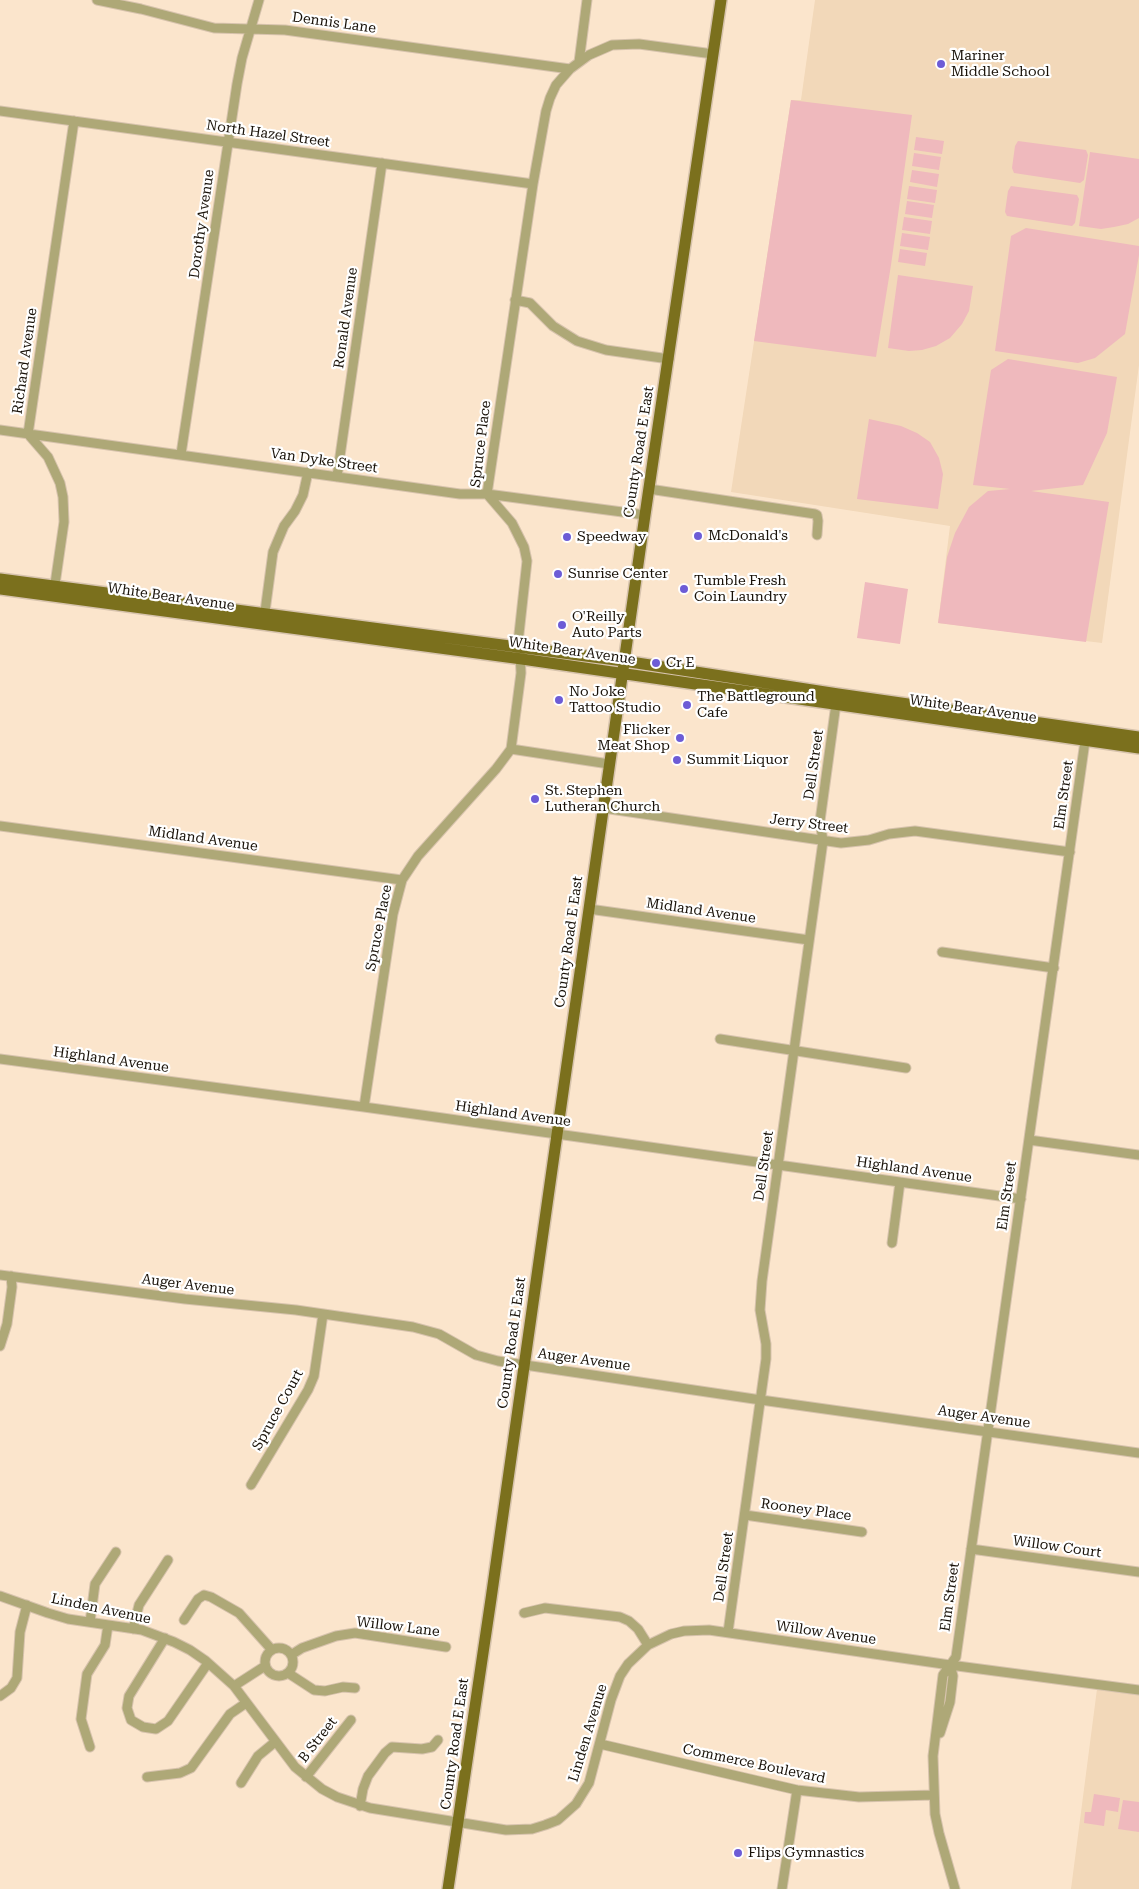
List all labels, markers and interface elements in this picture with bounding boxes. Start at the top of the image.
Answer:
street label: Dennis Lane [291,9,377,37]
place label: Mariner Middle School [951,48,1050,80]
marker: Mariner Middle School [935,58,947,70]
street label: North Hazel Street [205,117,331,151]
street label: Dorothy Avenue [186,168,218,280]
street label: Ronald Avenue [331,266,361,370]
street label: Richard Avenue [9,307,41,415]
street label: County Road E East [620,385,658,519]
street label: Spruce Place [467,399,495,489]
street label: Van Dyke Street [269,445,379,477]
place label: McDonald's [708,528,788,544]
place label: Speedway [577,529,646,545]
marker: McDonald's [692,530,704,542]
marker: Speedway [561,531,573,543]
place label: Sunrise Center [568,566,668,582]
marker: Sunrise Center [552,568,564,580]
place label: Tumble Fresh Coin Laundry [694,573,787,606]
street label: White Bear Avenue [106,580,236,614]
marker: Tumble Fresh Coin Laundry [678,583,690,595]
place label: O'Reilly Auto Parts [572,609,642,642]
marker: O'Reilly Auto Parts [556,619,568,631]
street label: White Bear Avenue [507,634,637,668]
place label: Cr E [666,655,694,671]
marker: Cr E [650,657,662,669]
place label: No Joke Tattoo Studio [569,684,661,716]
place label: The Battleground Cafe [697,689,815,722]
street label: White Bear Avenue [908,692,1038,726]
marker: No Joke Tattoo Studio [553,694,565,706]
marker: The Battleground Cafe [681,699,693,711]
place label: Flicker Meat Shop [597,722,670,754]
street label: Dell Street [801,729,827,801]
marker: Flicker Meat Shop [674,732,686,744]
place label: Summit Liquor [687,752,788,768]
marker: Summit Liquor [671,754,683,766]
street label: Elm Street [1051,759,1077,831]
place label: St. Stephen Lutheran Church [545,783,660,816]
marker: St. Stephen Lutheran Church [529,793,541,805]
street label: Jerry Street [769,811,849,837]
street label: Midland Avenue [147,823,259,855]
street label: County Road E East [551,875,587,1009]
street label: Spruce Place [362,883,396,973]
street label: Midland Avenue [645,895,757,927]
street label: Highland Avenue [52,1044,170,1076]
street label: Highland Avenue [454,1098,572,1130]
street label: Dell Street [751,1130,777,1202]
street label: Highland Avenue [855,1154,973,1186]
street label: Elm Street [994,1160,1020,1232]
street label: Auger Avenue [141,1271,235,1299]
street label: County Road E East [494,1276,530,1410]
street label: Auger Avenue [537,1345,631,1375]
street label: Spruce Court [249,1367,307,1453]
street label: Auger Avenue [937,1402,1031,1432]
street label: Rooney Place [760,1495,852,1525]
street label: Dell Street [711,1531,737,1603]
street label: Willow Court [1012,1532,1102,1562]
street label: Elm Street [937,1561,963,1633]
street label: Linden Avenue [50,1590,152,1628]
street label: Willow Lane [355,1614,441,1640]
street label: Willow Avenue [775,1618,877,1648]
street label: County Road E East [437,1677,473,1811]
street label: Linden Avenue [565,1682,611,1784]
street label: B Street [295,1714,341,1766]
street label: Commerce Boulevard [681,1741,827,1787]
place label: Flips Gymnastics [748,1845,864,1861]
marker: Flips Gymnastics [732,1847,744,1859]

